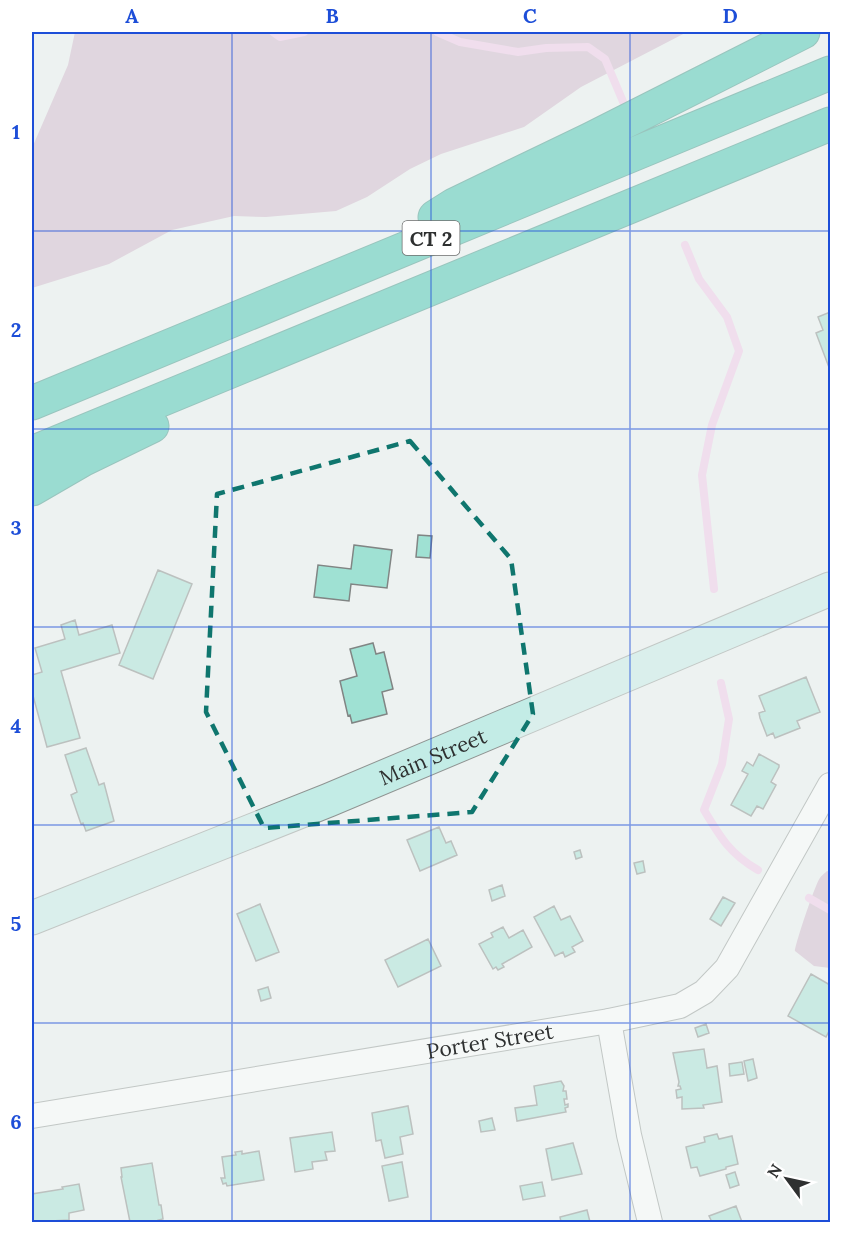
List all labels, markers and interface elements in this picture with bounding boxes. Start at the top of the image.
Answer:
text: A [125,3,139,28]
text: B [325,3,339,28]
text: C [523,3,537,28]
text: D [722,3,738,28]
text: 1 [12,119,20,144]
road number: CT 2 [402,221,460,255]
text: 2 [11,317,21,342]
text: 3 [10,515,22,540]
text: 4 [11,713,22,738]
street label: Main Street [375,721,491,791]
text: 5 [11,911,22,936]
street label: Porter Street [425,1017,556,1064]
text: 6 [10,1109,22,1134]
north arrow [757,1149,817,1209]
text: N [763,1160,786,1181]

